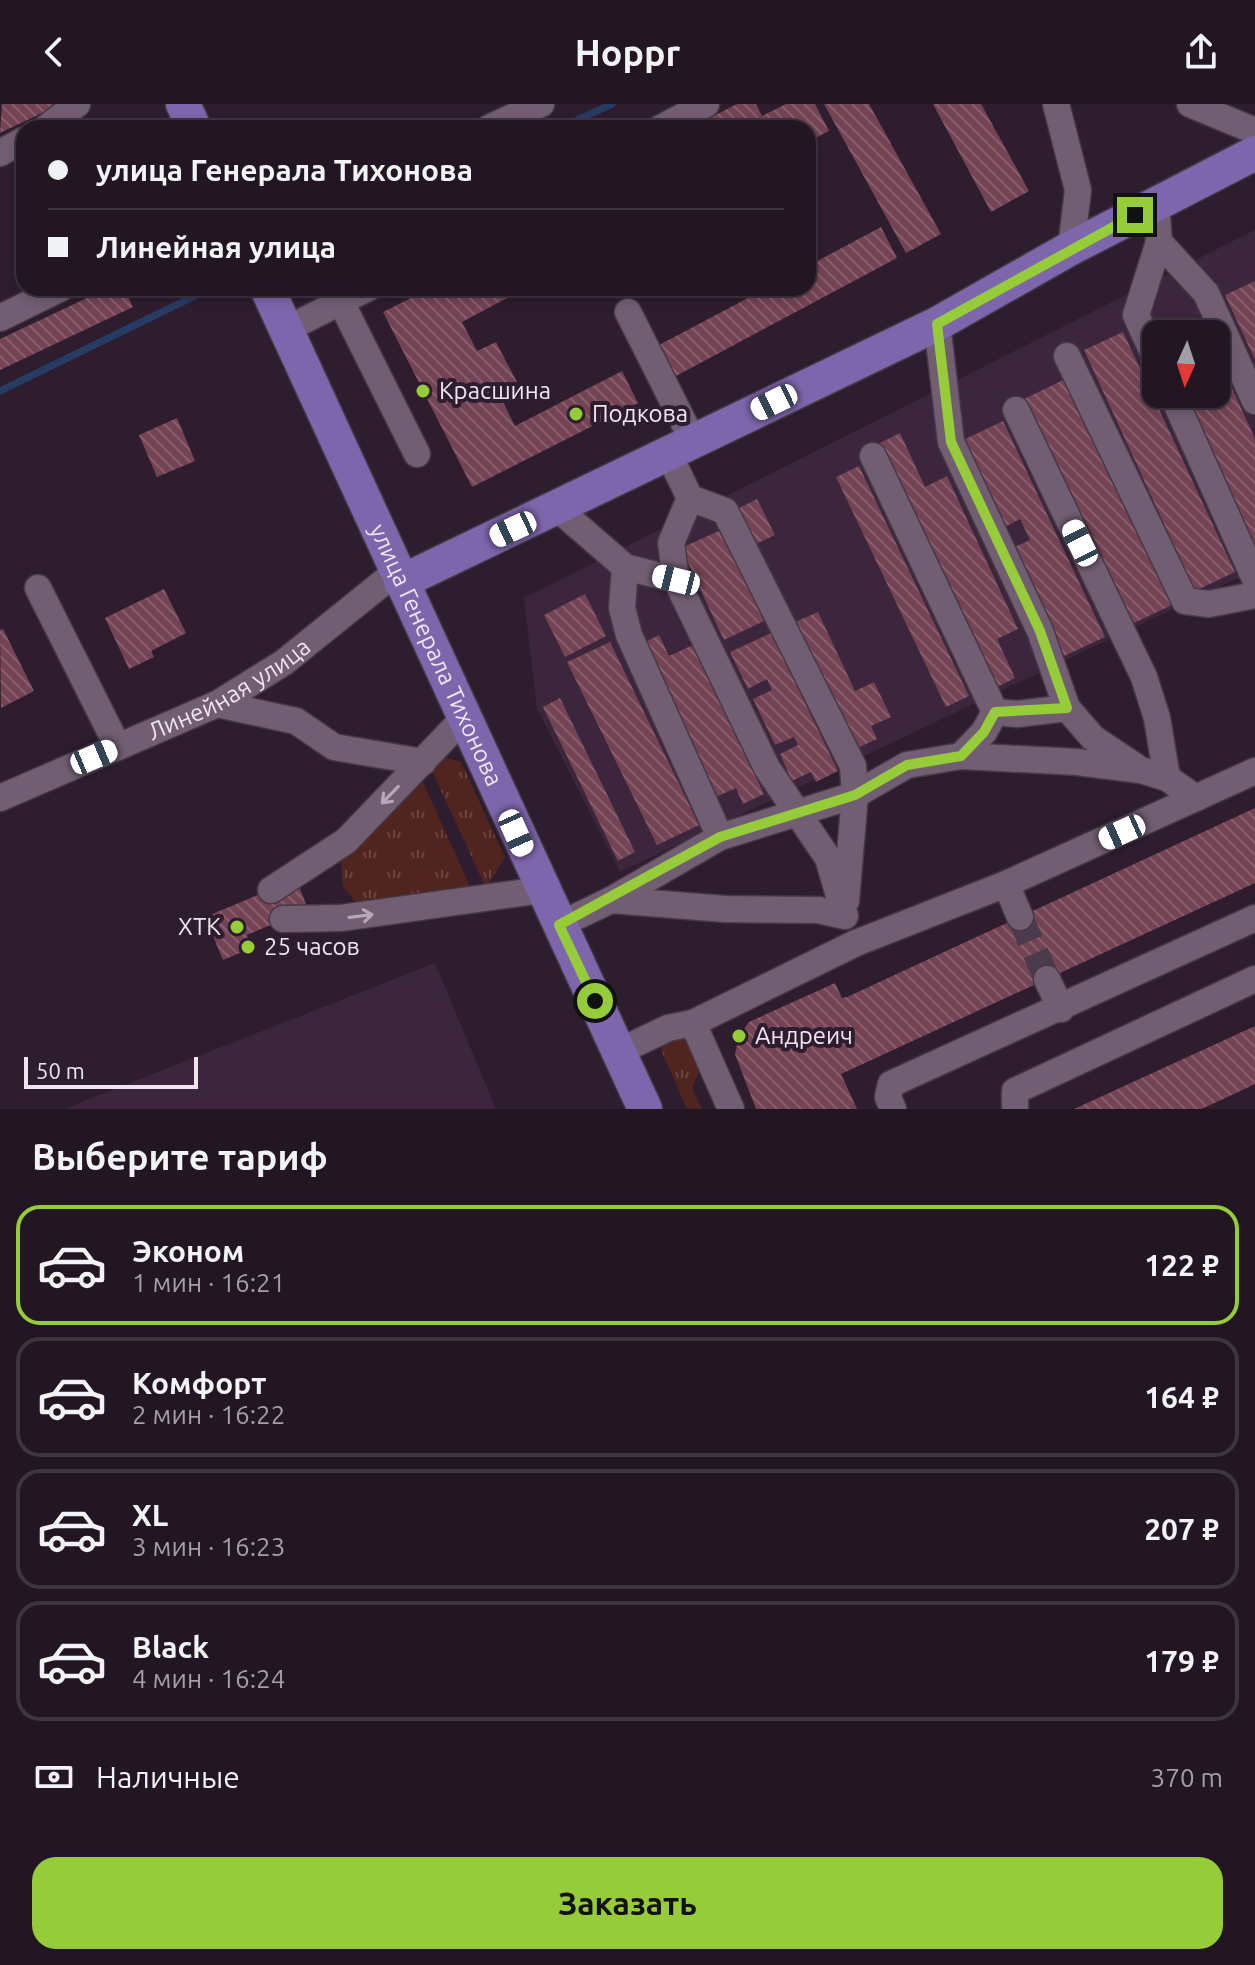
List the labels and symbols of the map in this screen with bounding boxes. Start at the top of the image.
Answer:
route end [1117,197,1153,233]
north arrow [1142,320,1230,408]
place label: Красшина [439,377,551,404]
car [747,381,801,423]
marker: Красшина [414,382,432,400]
place label: Подкова [592,400,688,427]
marker: Подкова [567,405,585,423]
car [486,508,540,550]
car [1059,516,1101,570]
street label: улица Генерала Тихонова [364,519,508,790]
car [650,563,702,597]
street label: Линейная улица [144,632,315,745]
car [67,737,121,777]
one-way arrow [381,785,400,804]
car [495,806,537,860]
car [1095,811,1149,853]
one-way arrow [347,908,374,923]
place label: ХТК [178,913,221,940]
marker: ХТК [228,918,246,936]
place label: 25 часов [264,933,360,960]
marker: 25 часов [239,938,257,956]
route start [577,983,613,1019]
place label: Андреич [755,1022,853,1049]
marker: Андреич [730,1027,748,1045]
scale bar [24,1053,198,1089]

